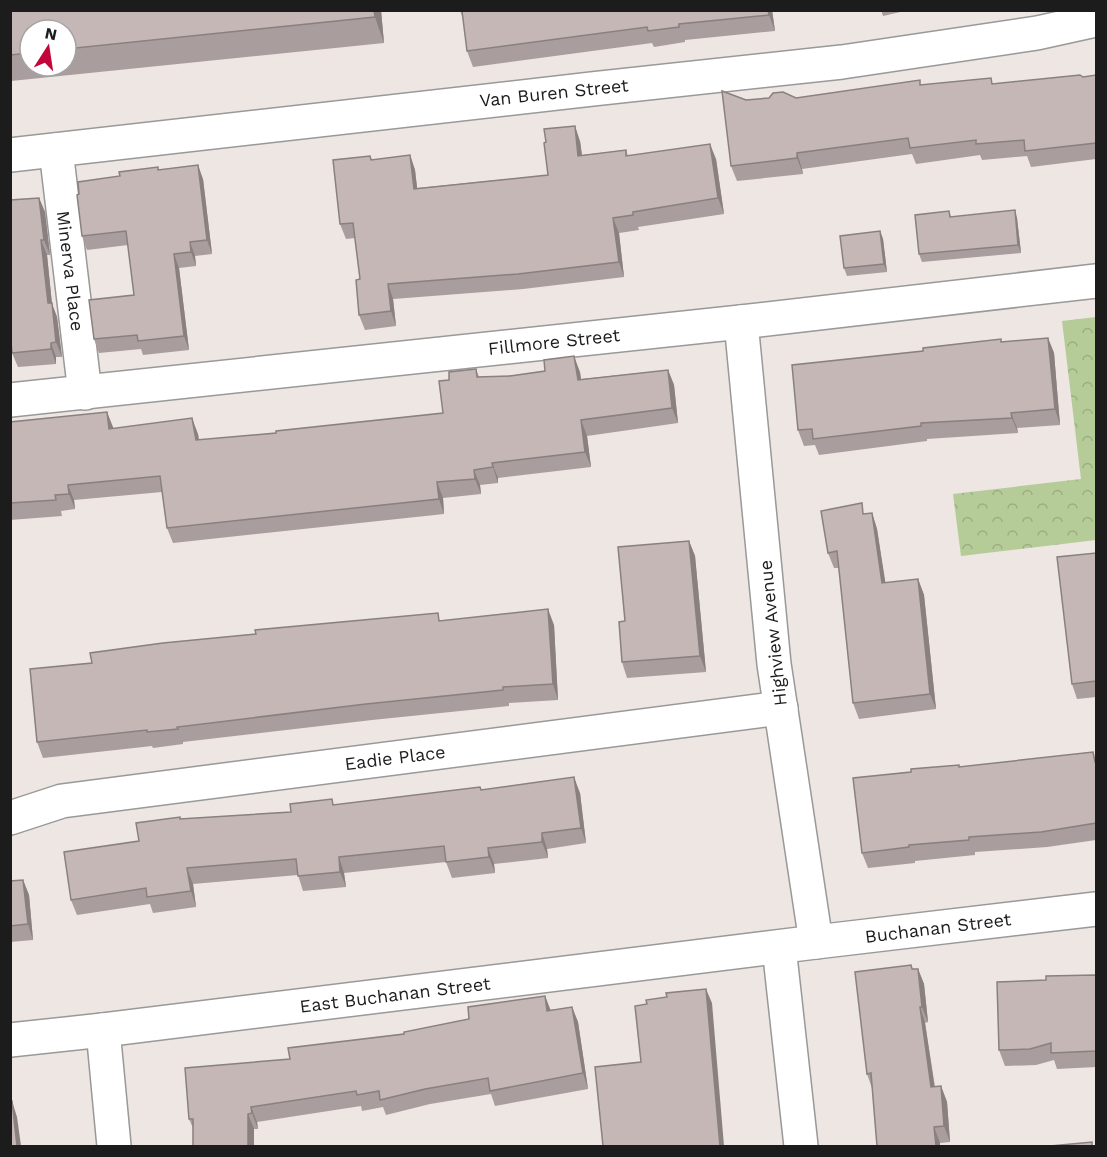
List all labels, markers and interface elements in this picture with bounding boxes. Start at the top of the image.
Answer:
north arrow [18,18,78,78]
text: N [43,23,59,44]
street label: Van Buren Street [478,74,630,111]
street label: Minerva Place [53,210,88,332]
street label: Fillmore Street [487,324,621,359]
street label: Highview Avenue [754,559,791,707]
street label: Eadie Place [343,741,447,774]
street label: Buchanan Street [864,908,1013,947]
street label: East Buchanan Street [298,972,492,1017]

